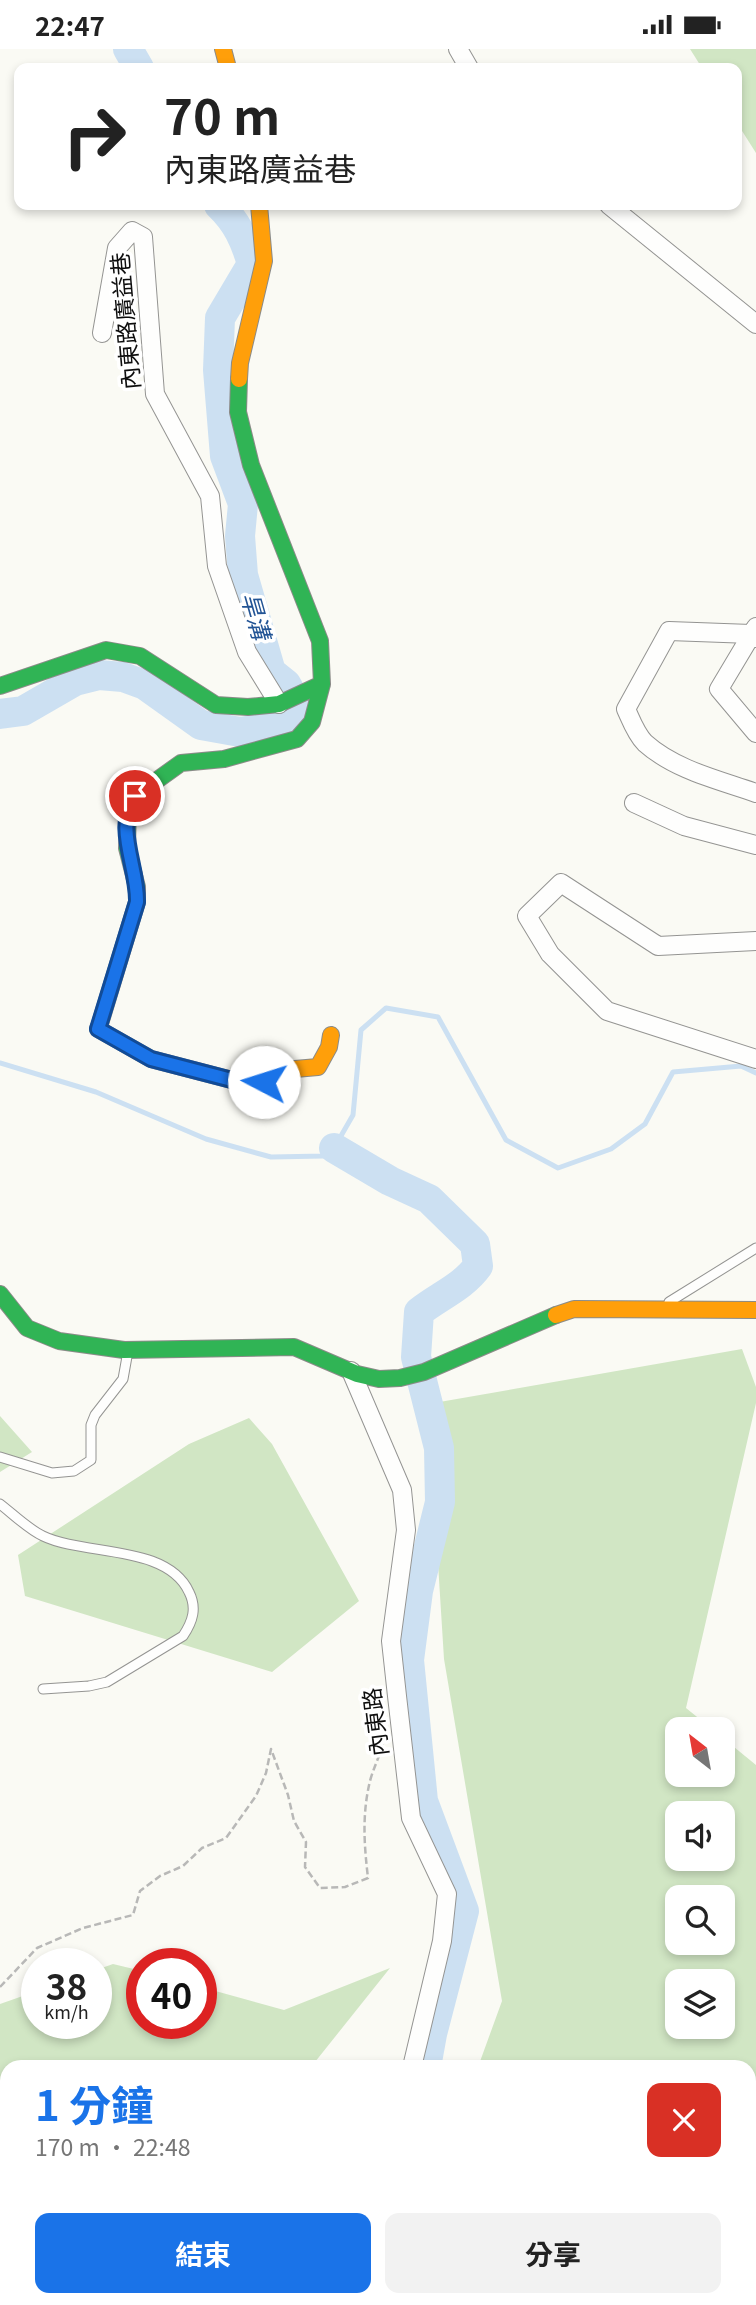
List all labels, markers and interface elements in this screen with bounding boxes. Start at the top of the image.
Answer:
text: 22:47 [35,6,105,43]
text: 70 m [164,78,280,149]
icon: right [49,91,140,182]
text: 內東路廣益巷 [164,144,356,190]
street label: 內東路廣益巷 [101,251,147,391]
water label: 旱溝 [234,587,282,646]
pin [105,766,165,826]
icon: arrive [116,777,154,815]
position arrow [227,1045,301,1119]
street label: 內東路 [353,1686,395,1759]
north arrow [665,1717,735,1787]
map controls [665,1717,735,2039]
button: sound [665,1801,735,1871]
button: search [665,1885,735,1955]
speed limit sign: 40 [126,1948,217,2039]
text: 38 [46,1959,87,2010]
button: layers [665,1969,735,2039]
text: km/h [44,1998,89,2024]
text: 1 分鐘 [35,2072,153,2133]
button: close [647,2083,721,2157]
text: 170 m · 22:48 [35,2129,191,2163]
button: 結束 [35,2213,371,2293]
button: 分享 [385,2213,721,2293]

